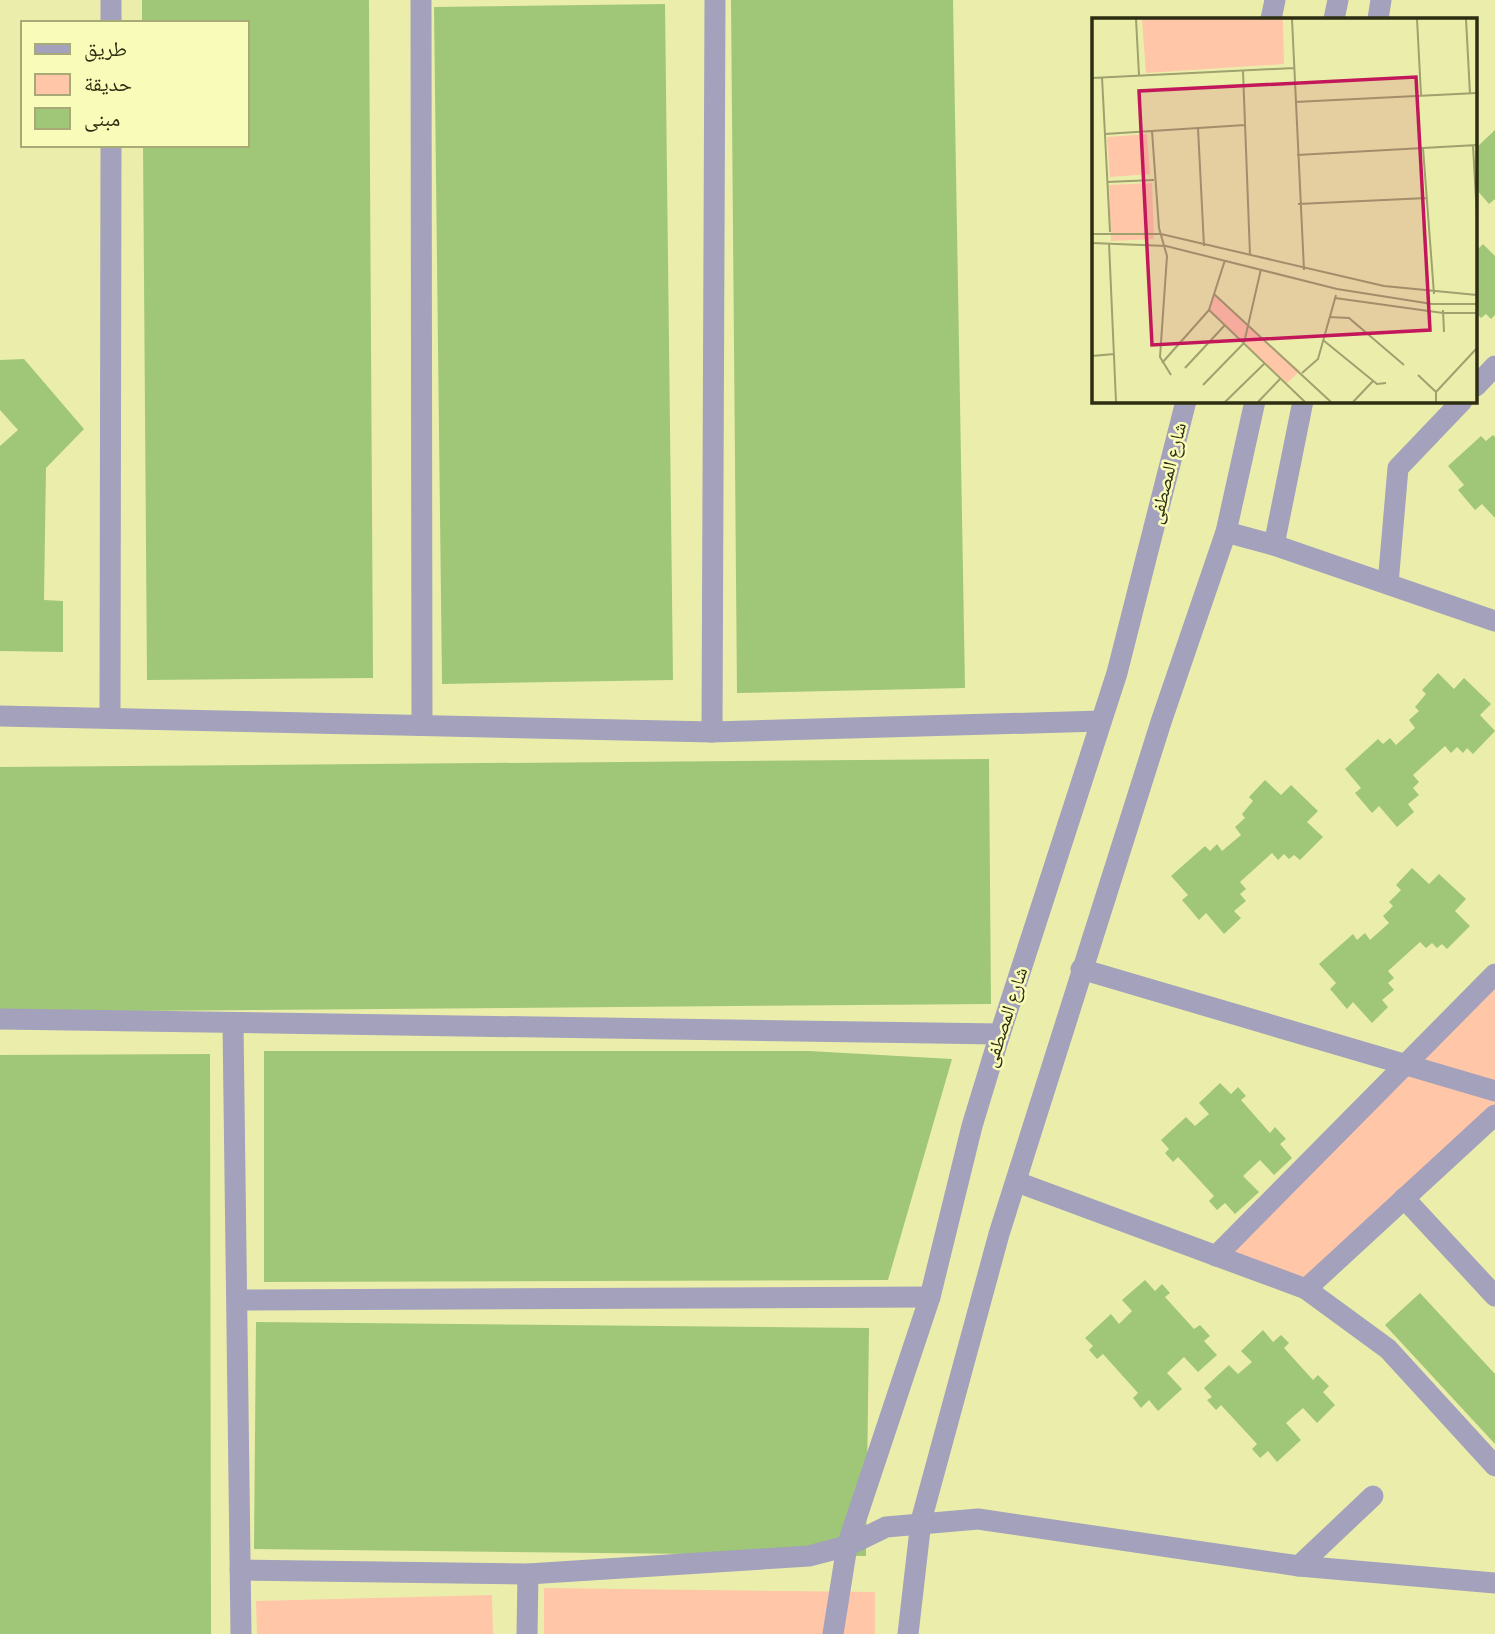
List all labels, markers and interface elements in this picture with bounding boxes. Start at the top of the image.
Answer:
inset map [1092,18,1478,402]
legend [21,21,248,147]
text: طريق [84,36,127,62]
text: حديقة [84,71,132,96]
text: مبنى [84,106,120,132]
street label: شارع المصطفى [1144,420,1191,526]
street label: شارع المصطفى [978,964,1032,1070]

